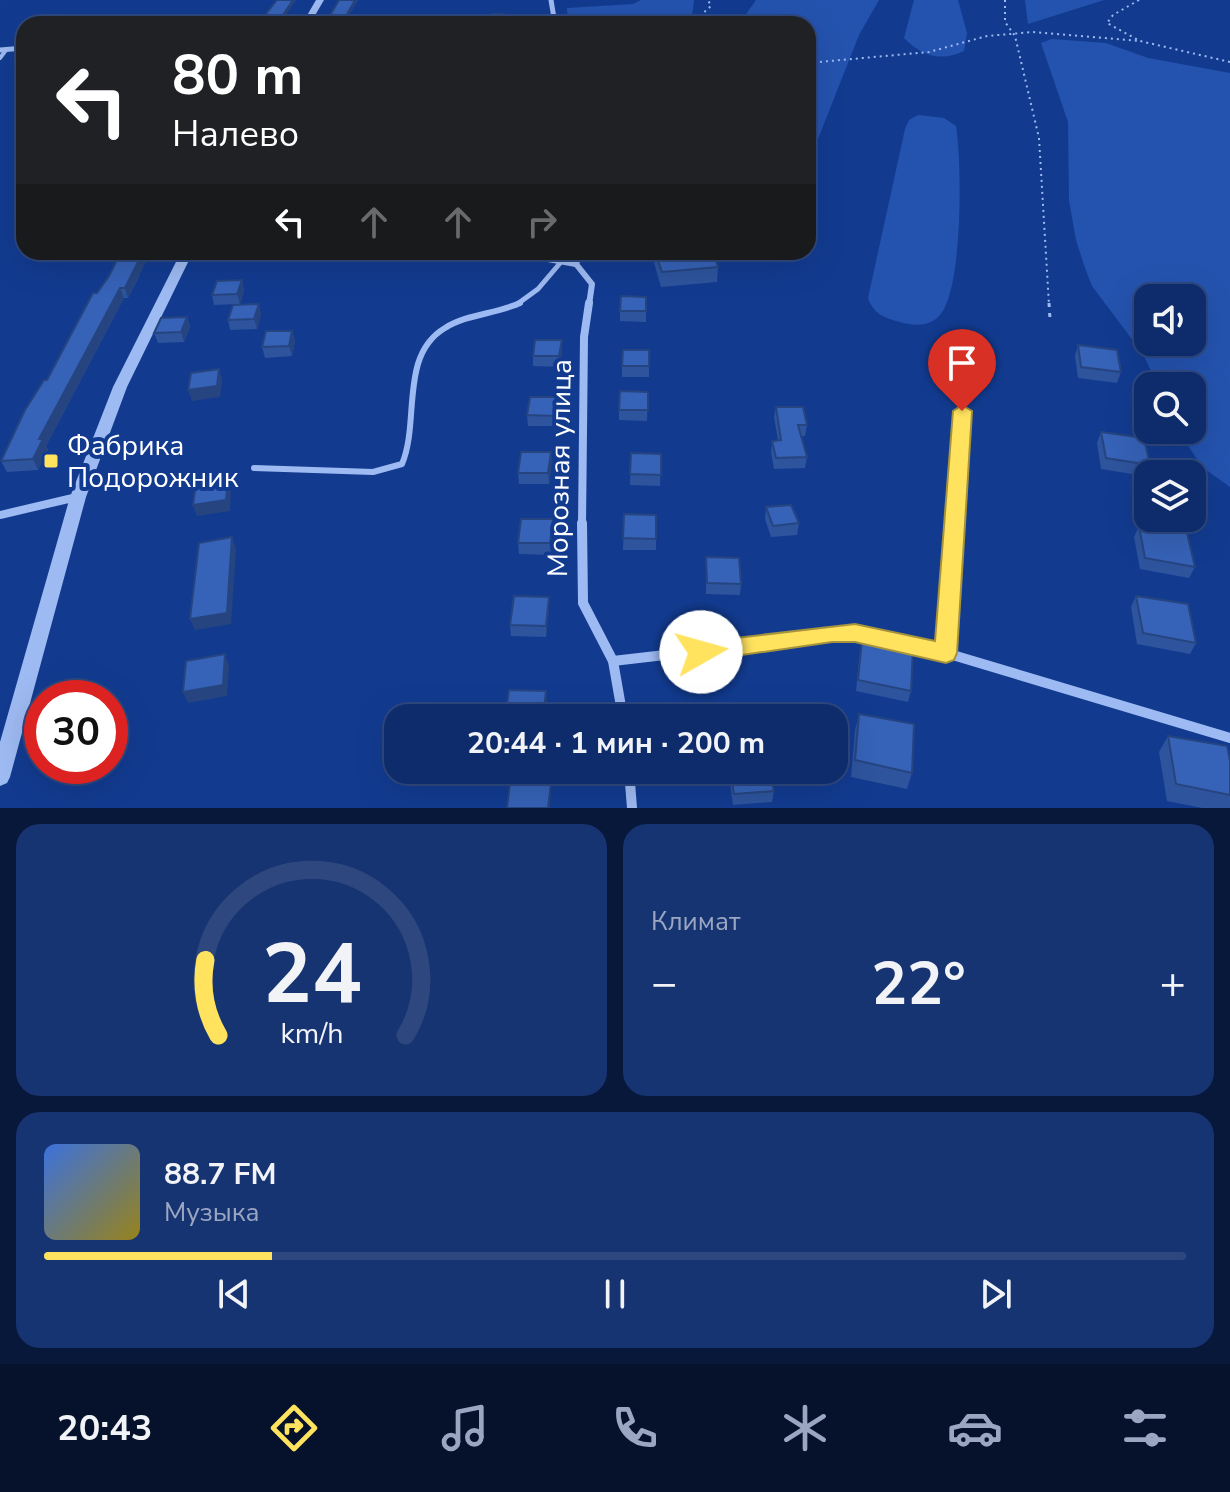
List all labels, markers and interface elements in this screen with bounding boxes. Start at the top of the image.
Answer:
text: 80 m [172,37,303,114]
icon: left [40,48,144,152]
text: Налево [172,110,299,159]
icon: left [268,200,312,244]
icon: ahead [352,200,396,244]
icon: ahead [436,200,480,244]
icon: right [520,200,564,244]
map controls [1134,284,1206,532]
button: sound [1134,284,1206,356]
pin [928,329,996,411]
icon: arrive [940,341,984,385]
street label: Морозная улица [539,359,581,577]
button: search [1134,372,1206,444]
place label: Фабрика Подорожник [67,427,239,497]
marker: Фабрика Подорожник [42,452,60,470]
button: layers [1134,460,1206,532]
position arrow [659,610,743,694]
speed limit sign: 30 [24,680,128,784]
text: 20:44 · 1 мин · 200 m [467,723,765,764]
text: Климат [651,904,740,939]
text: 24 [262,918,361,1031]
text: 22° [871,943,966,1025]
text: − [651,954,677,1014]
text: + [1160,954,1186,1014]
text: km/h [280,1014,343,1053]
text: 88.7 FM [164,1154,276,1195]
text: Музыка [164,1195,259,1230]
icon: previous [212,1272,256,1316]
icon: pause [593,1272,637,1316]
icon: next [974,1272,1018,1316]
icon: directions [266,1400,322,1456]
icon: music [437,1400,493,1456]
icon: phone [607,1400,663,1456]
icon: climate [777,1400,833,1456]
icon: car [947,1400,1003,1456]
icon: filters [1117,1400,1173,1456]
text: 20:43 [57,1404,152,1453]

